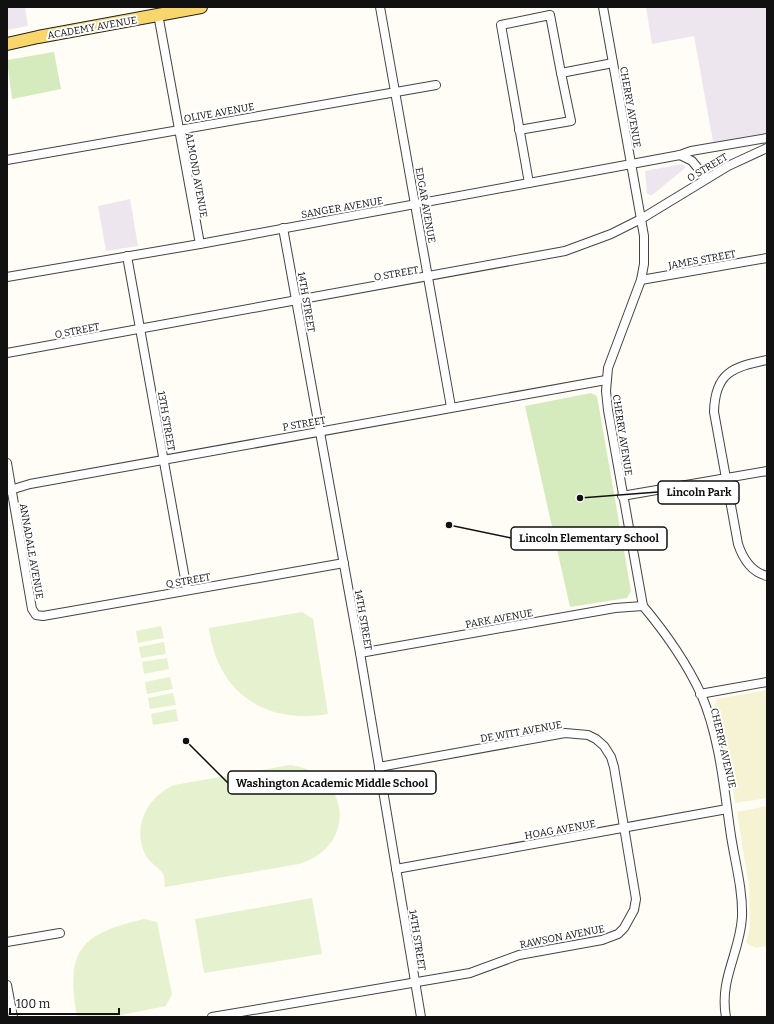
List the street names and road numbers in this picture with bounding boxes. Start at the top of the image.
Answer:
street label: ACADEMY AVENUE [46,14,138,42]
street label: CHERRY AVENUE [617,66,643,149]
street label: OLIVE AVENUE [183,101,256,125]
street label: ALMOND AVENUE [183,132,209,219]
street label: O STREET [685,151,730,185]
street label: EDGAR AVENUE [412,166,438,244]
street label: SANGER AVENUE [300,195,384,221]
street label: JAMES STREET [666,248,737,272]
street label: O STREET [373,264,420,284]
street label: 14TH STREET [295,271,317,334]
street label: O STREET [54,321,101,341]
street label: 13TH STREET [155,390,177,452]
street label: CHERRY AVENUE [610,394,634,477]
street label: P STREET [282,414,327,434]
street label: ANNADALE AVENUE [17,502,45,600]
street label: Q STREET [165,571,212,591]
street label: 14TH STREET [352,589,374,652]
street label: PARK AVENUE [464,607,534,631]
street label: CHERRY AVENUE [708,707,738,790]
street label: DE WITT AVENUE [479,719,563,745]
street label: HOAG AVENUE [524,818,597,842]
street label: 14TH STREET [406,909,428,971]
street label: RAWSON AVENUE [519,923,606,951]

